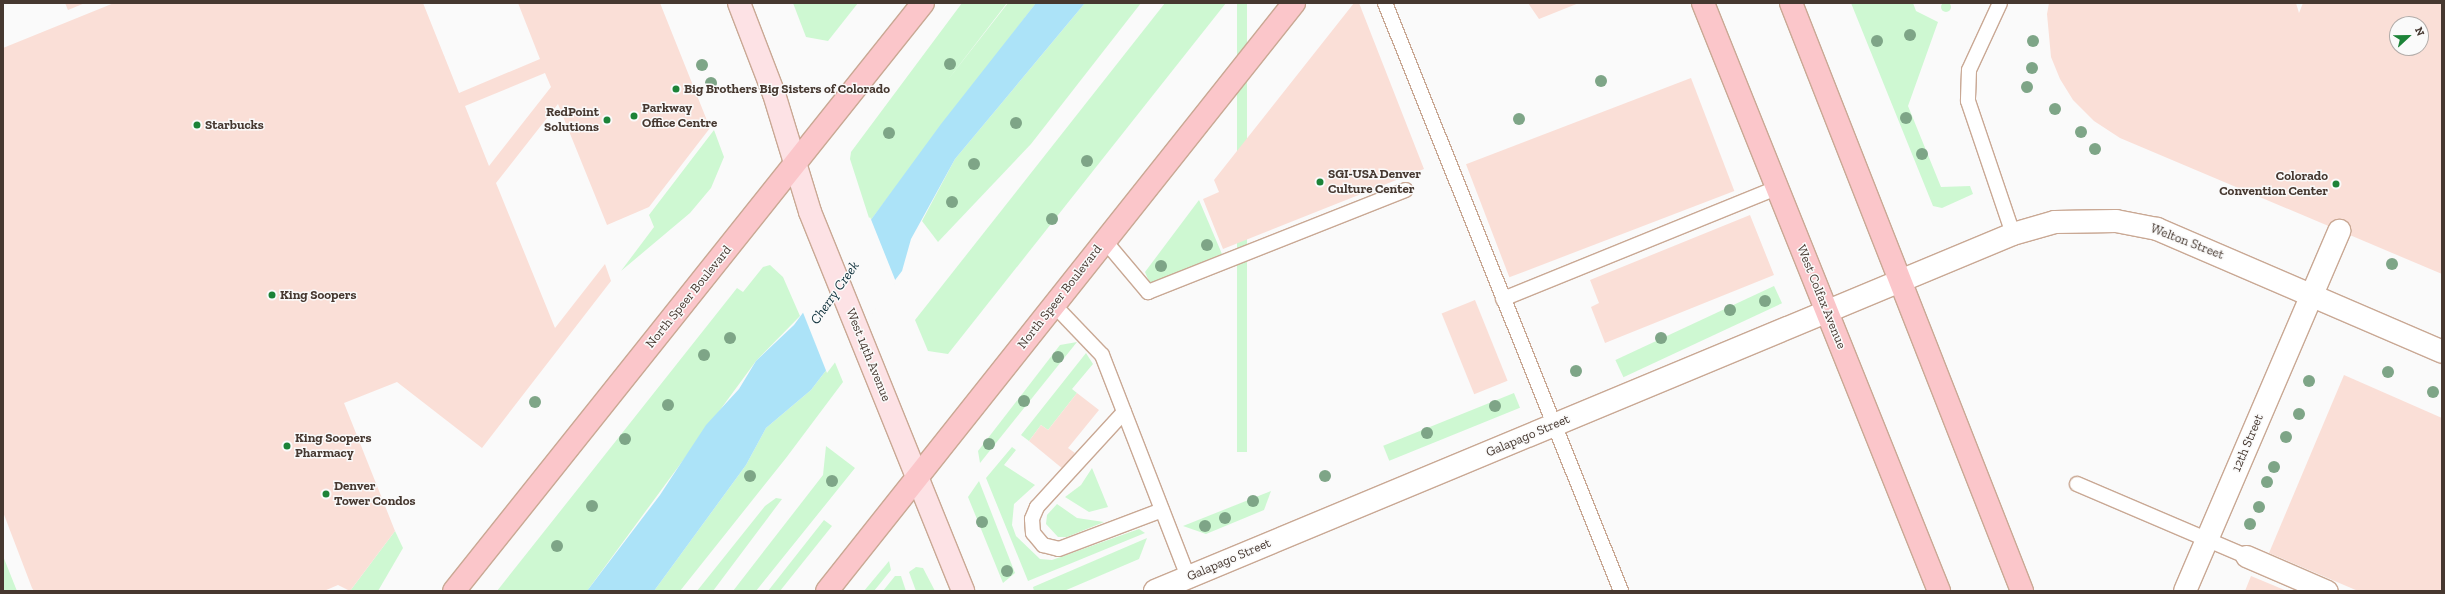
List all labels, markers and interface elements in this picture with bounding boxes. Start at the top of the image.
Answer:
north arrow [2389,16,2429,56]
text: N [2412,25,2427,38]
place label: Big Brothers Big Sisters of Colorado [684,81,890,97]
marker: Big Brothers Big Sisters of Colorado [671,84,681,94]
place label: Parkway Office Centre [642,101,717,132]
place label: RedPoint Solutions [544,105,599,136]
marker: Parkway Office Centre [629,111,639,121]
marker: RedPoint Solutions [602,115,612,125]
place label: Starbucks [205,117,264,133]
marker: Starbucks [192,120,202,130]
place label: SGI-USA Denver Culture Center [1328,167,1421,198]
place label: Colorado Convention Center [2219,169,2328,200]
marker: SGI-USA Denver Culture Center [1315,177,1325,187]
marker: Colorado Convention Center [2331,179,2341,189]
street label: Welton Street [2148,221,2226,263]
street label: North Speer Boulevard [643,242,735,352]
street label: North Speer Boulevard [1014,242,1106,352]
street label: West Colfax Avenue [1793,243,1849,351]
water label: Cherry Creek [807,258,863,328]
place label: King Soopers [280,287,356,303]
marker: King Soopers [267,290,277,300]
street label: West 14th Avenue [842,306,894,404]
street label: Galapago Street [1484,411,1572,461]
street label: 12th Street [2229,412,2267,474]
place label: King Soopers Pharmacy [295,431,371,462]
marker: King Soopers Pharmacy [282,441,292,451]
place label: Denver Tower Condos [334,479,416,510]
marker: Denver Tower Condos [321,489,331,499]
street label: Galapago Street [1185,535,1273,585]

